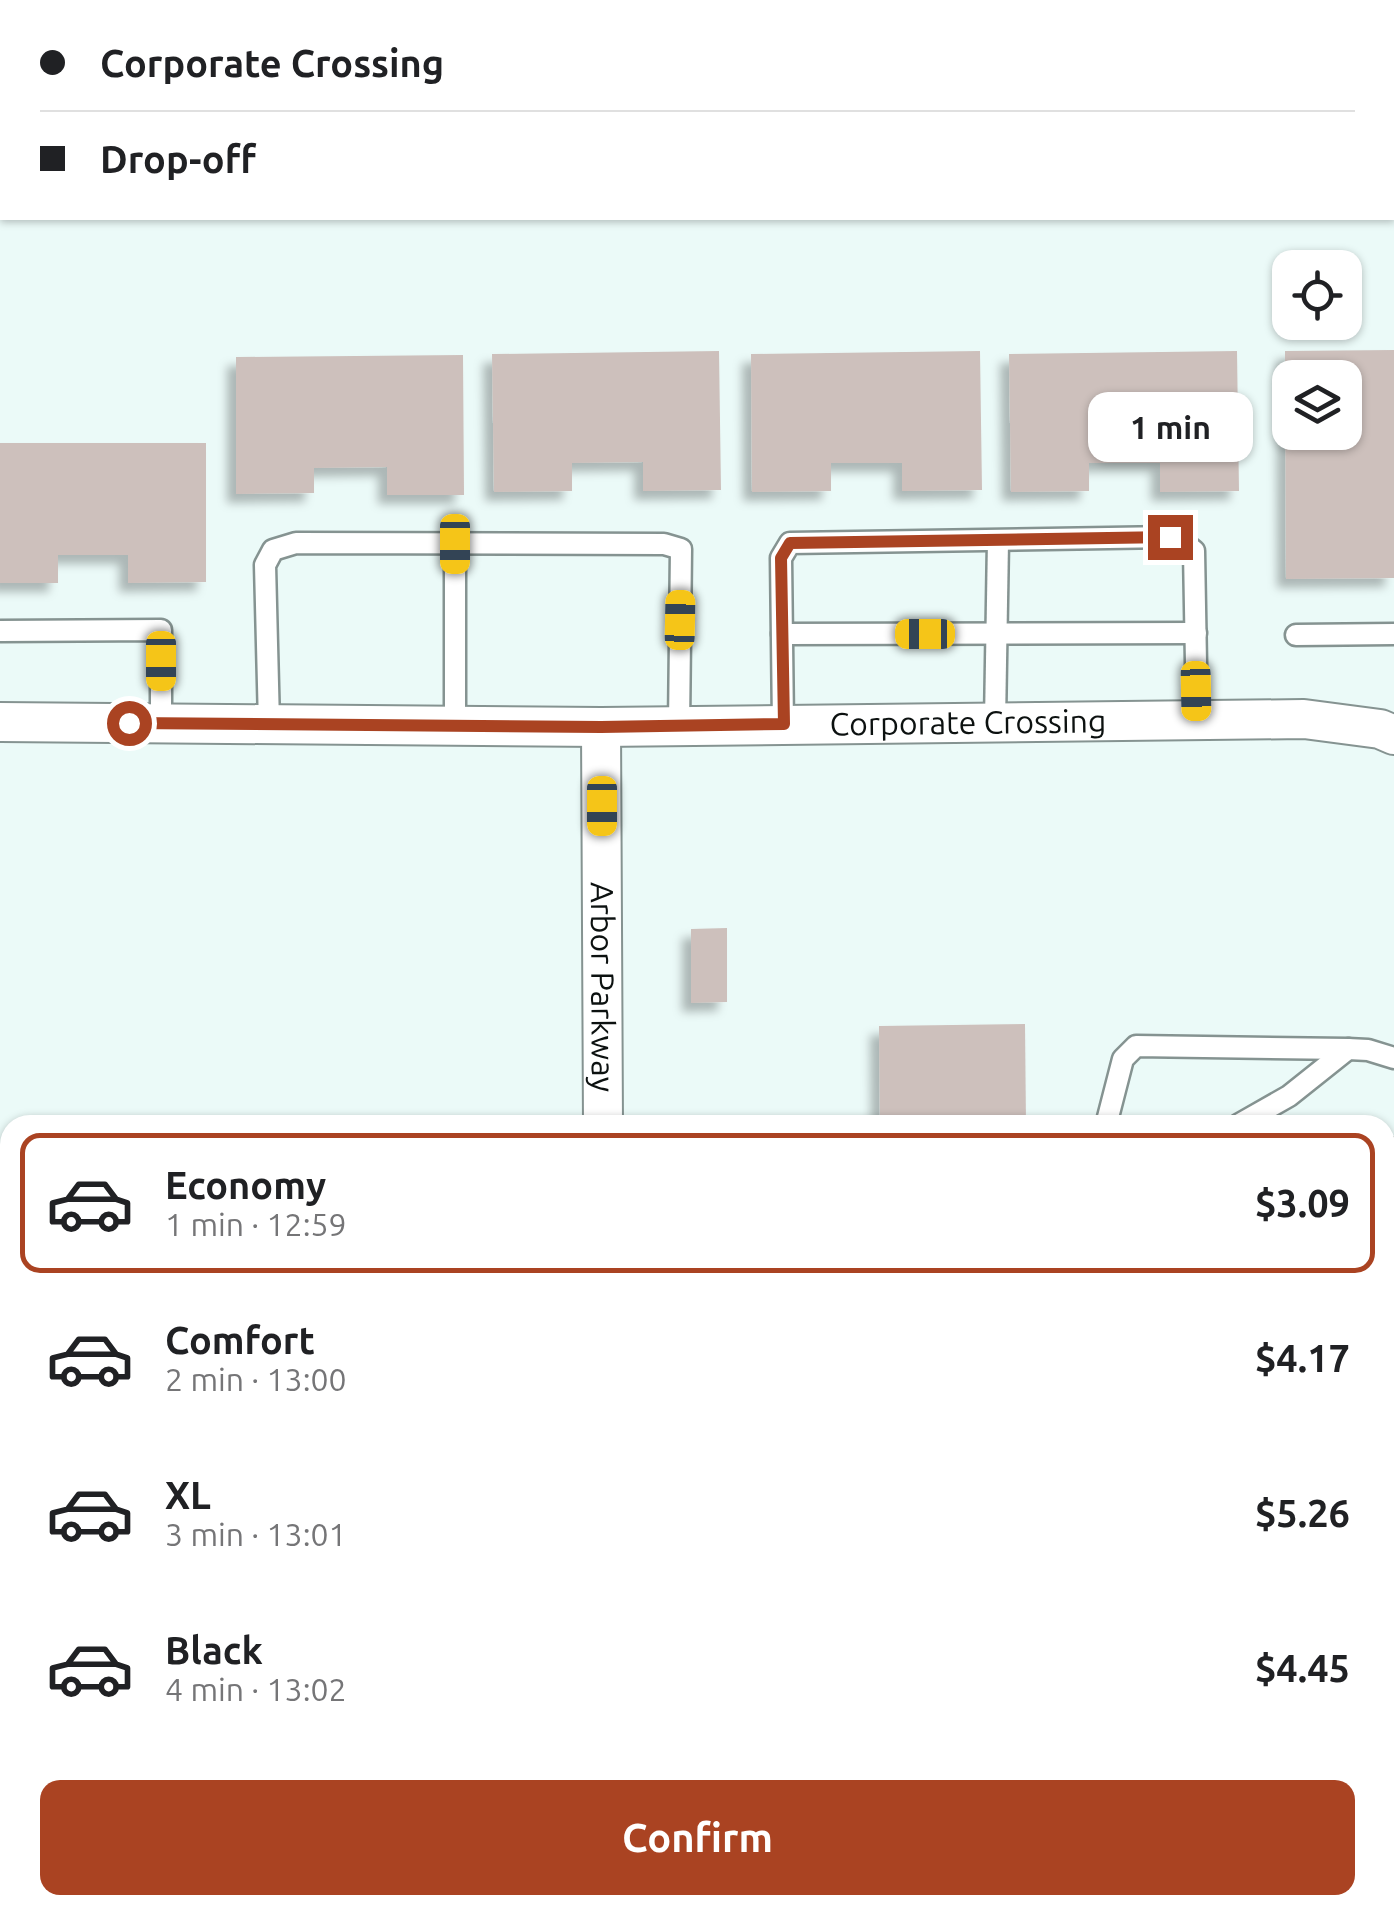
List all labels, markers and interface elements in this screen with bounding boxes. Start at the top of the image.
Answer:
text: Corporate Crossing [100,42,444,84]
text: Drop-off [100,138,256,180]
map controls [1272,250,1362,450]
button: locate [1272,250,1362,340]
button: layers [1272,360,1362,450]
callout: 1 min [1088,392,1252,462]
text: 1 min [1130,409,1211,445]
car [440,514,470,574]
route end [1148,515,1193,560]
car [664,590,696,650]
car [895,619,955,649]
car [146,631,176,691]
car [1180,661,1212,721]
route start [107,701,152,746]
street label: Corporate Crossing [829,702,1107,741]
car [587,776,617,836]
street label: Arbor Parkway [585,882,622,1092]
icon: car [45,1158,135,1248]
text: Economy [165,1164,326,1206]
text: $3.09 [1255,1182,1350,1224]
text: 1 min · 12:59 [165,1206,347,1242]
icon: car [45,1313,135,1403]
text: Comfort [165,1319,315,1361]
text: $4.17 [1255,1337,1350,1379]
text: 2 min · 13:00 [165,1361,347,1397]
icon: car [45,1468,135,1558]
text: XL [165,1474,211,1516]
text: $5.26 [1255,1492,1350,1534]
text: 3 min · 13:01 [165,1516,347,1552]
icon: car [45,1623,135,1713]
text: Black [165,1629,263,1671]
text: $4.45 [1255,1647,1350,1689]
text: 4 min · 13:02 [165,1671,347,1707]
button: Confirm [40,1780,1355,1895]

